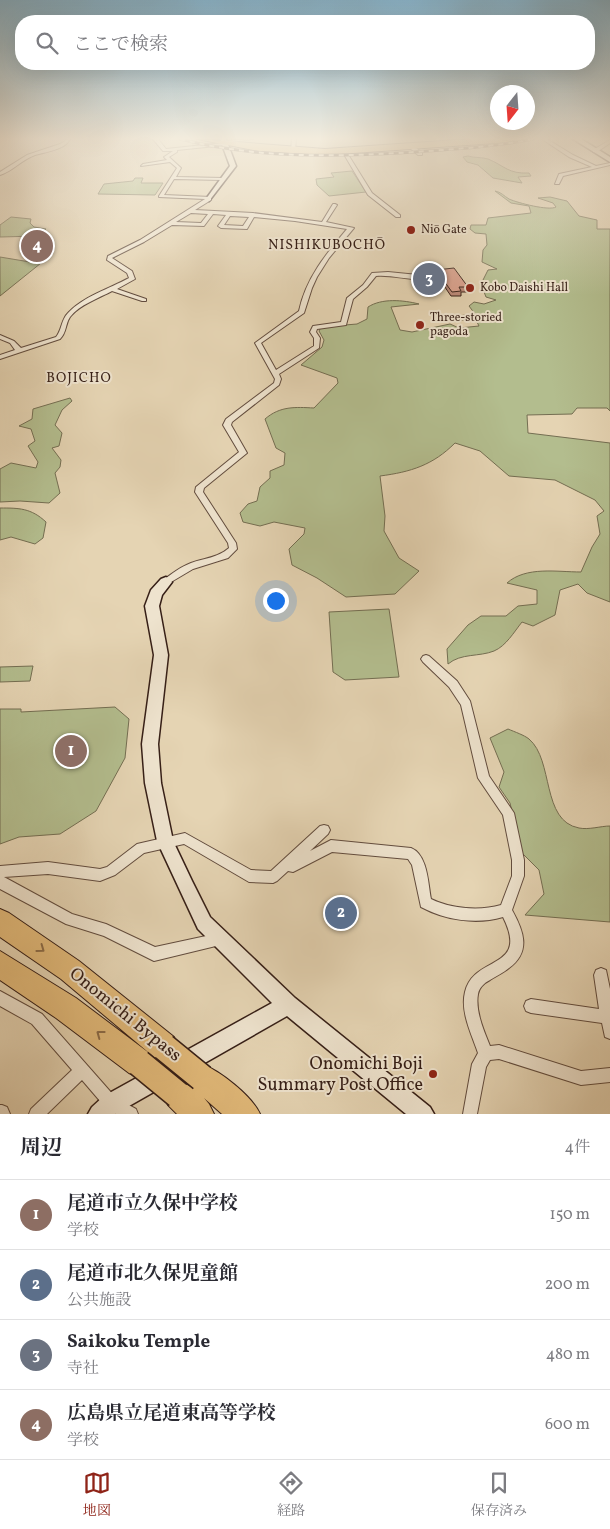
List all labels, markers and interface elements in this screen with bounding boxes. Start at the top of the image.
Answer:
search box [15,15,595,70]
icon: search [33,29,61,57]
text: ここで検索 [73,32,168,58]
north arrow [490,85,535,130]
place label: Niō Gate [421,222,467,238]
marker: Niō Gate [405,224,417,236]
pin: 4 [21,227,53,265]
district label: NISHIKUBOCHŌ [268,236,386,255]
pin: 3 [413,260,445,298]
place label: Kobo Daishi Hall [480,280,569,296]
marker: Kobo Daishi Hall [464,282,476,294]
place label: Three-storied pagoda [430,310,502,340]
marker: Three-storied pagoda [414,319,426,331]
district label: BOJICHO [46,369,112,388]
your location [263,588,289,614]
pin: 1 [55,732,87,770]
pin: 2 [325,894,357,932]
one-way arrow [35,943,45,952]
street label: Onomichi Bypass [64,962,186,1068]
one-way arrow [97,1031,106,1039]
place label: Onomichi Boji Summary Post Office [258,1052,423,1098]
marker: Onomichi Boji Summary Post Office [427,1068,439,1080]
text: 周辺 [20,1134,62,1163]
text: 4件 [564,1137,590,1159]
text: 尾道市立久保中学校 [67,1191,238,1217]
text: 1 [33,1204,39,1226]
text: 150 m [549,1204,590,1226]
text: 学校 [67,1220,99,1242]
text: 尾道市北久保児童館 [67,1261,238,1287]
text: 2 [32,1274,40,1296]
text: 200 m [545,1274,590,1296]
text: 公共施設 [67,1290,131,1312]
text: Saikoku Temple [67,1329,210,1355]
text: 3 [32,1344,40,1366]
text: 480 m [546,1344,590,1366]
text: 寺社 [67,1358,99,1380]
text: 広島県立尾道東高等学校 [67,1401,276,1427]
text: 4 [31,1414,41,1436]
text: 600 m [545,1414,590,1436]
text: 学校 [67,1430,99,1452]
tab: 地図 [83,1469,111,1521]
tab: 経路 [277,1469,305,1521]
tab: 保存済み [471,1469,527,1521]

